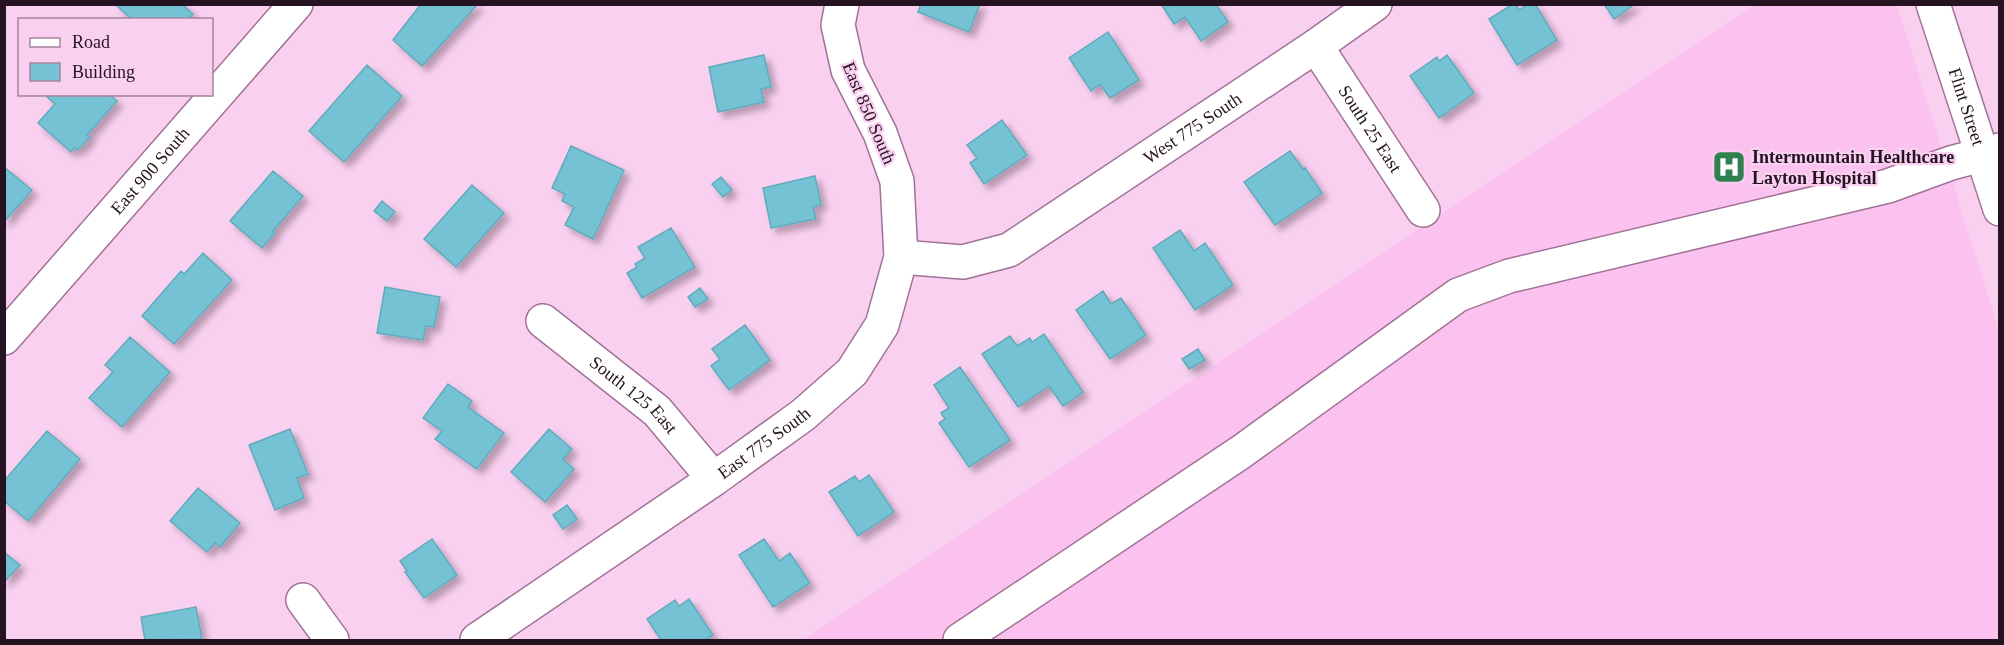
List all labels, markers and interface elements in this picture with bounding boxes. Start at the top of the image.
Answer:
legend [18,18,213,96]
text: Road [72,32,110,52]
street label: East 850 South [838,59,900,167]
text: Building [72,62,135,82]
street label: Flint Street [1945,65,1989,148]
street label: South 25 East [1334,82,1406,176]
street label: West 775 South [1140,88,1245,168]
street label: East 900 South [107,123,194,219]
place label: Intermountain Healthcare Layton Hospital [1752,147,1954,188]
hospital icon: Intermountain Healthcare Layton Hospital [1711,149,1747,185]
street label: South 125 East [586,352,682,438]
street label: East 775 South [714,403,814,483]

